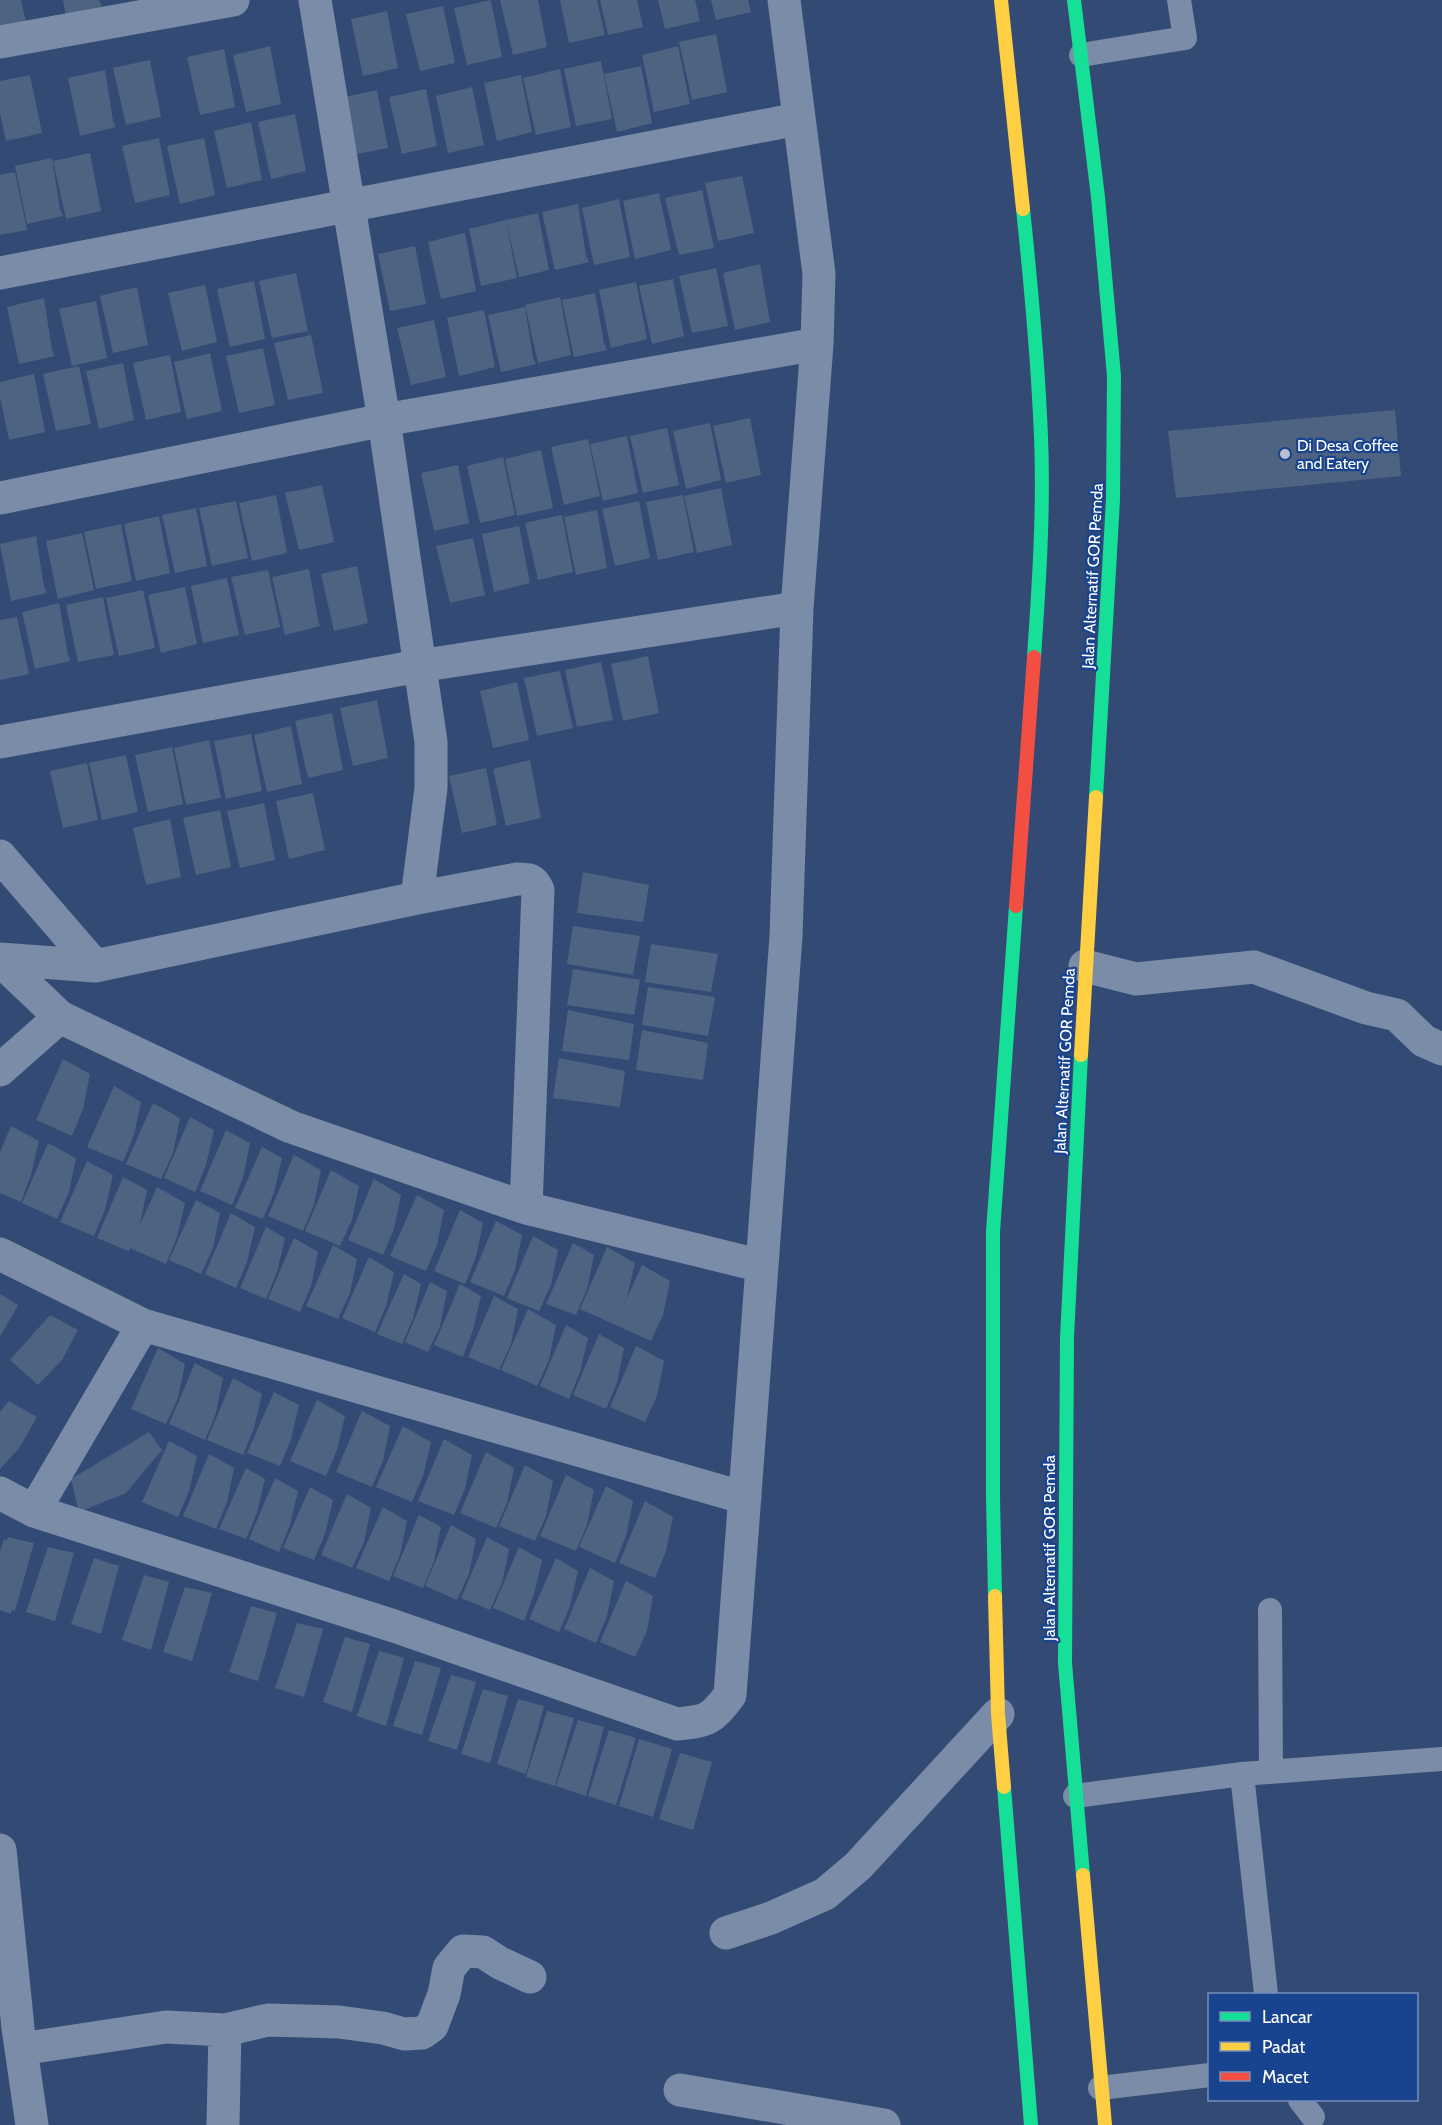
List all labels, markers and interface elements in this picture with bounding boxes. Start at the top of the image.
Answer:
place label: Di Desa Coffee and Eatery [1297,436,1398,473]
marker: Di Desa Coffee and Eatery [1278,447,1292,461]
street label: Jalan Alternatif GOR Pemda [1078,482,1107,670]
street label: Jalan Alternatif GOR Pemda [1050,967,1079,1155]
street label: Jalan Alternatif GOR Pemda [1040,1455,1059,1642]
legend [1208,1993,1418,2101]
text: Lancar [1262,2006,1313,2028]
text: Padat [1262,2036,1305,2058]
text: Macet [1262,2066,1308,2088]

